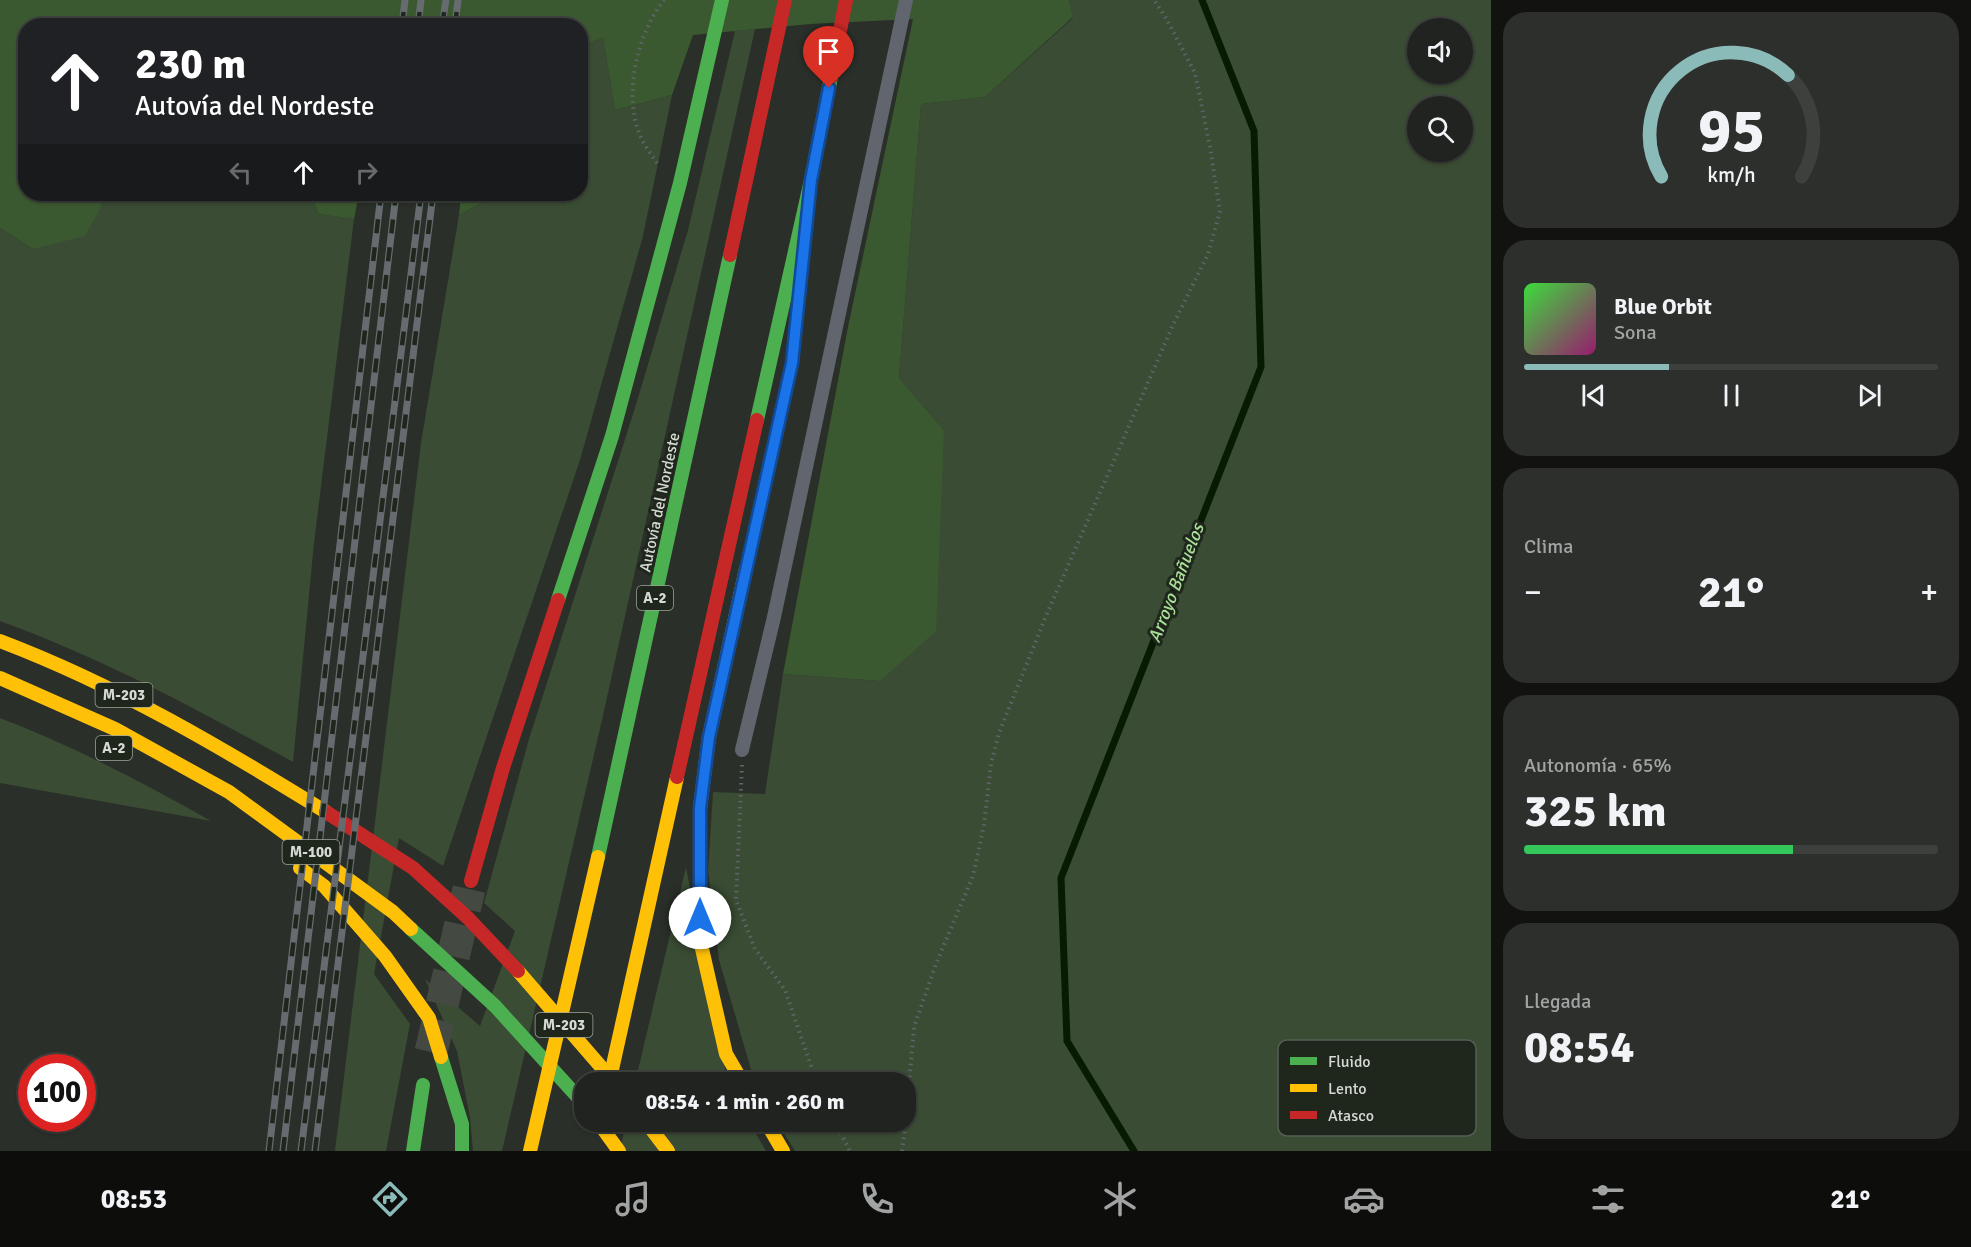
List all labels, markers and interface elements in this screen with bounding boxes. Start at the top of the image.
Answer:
map controls [1407,18,1473,162]
button: sound [1407,18,1473,84]
pin [803,26,854,88]
icon: arrive [812,35,845,68]
text: 230 m [135,39,246,90]
icon: ahead [36,42,114,120]
text: Autovía del Nordeste [135,90,374,123]
text: 95 [1697,92,1765,169]
button: search [1407,96,1473,162]
icon: left [224,156,257,189]
icon: ahead [287,156,320,189]
icon: right [350,156,383,189]
text: km/h [1707,162,1755,188]
text: Blue Orbit [1614,293,1712,320]
text: Sona [1614,320,1657,345]
icon: previous [1577,379,1610,412]
icon: pause [1715,379,1748,412]
icon: next [1853,379,1886,412]
street label: Autovía del Nordeste [635,431,685,574]
water label: Arroyo Bañuelos [1143,518,1210,646]
text: Clima [1524,534,1573,559]
text: 21° [1698,565,1764,620]
text: − [1524,572,1542,613]
text: + [1920,572,1938,613]
road number: A-2 [637,586,673,610]
road number: M-203 [96,683,152,707]
road number: A-2 [96,736,132,760]
text: Autonomía · 65% [1524,753,1672,778]
text: 325 km [1524,784,1667,839]
road number: M-100 [282,840,340,864]
position arrow [668,886,732,950]
text: Llegada [1524,989,1591,1014]
road number: M-203 [536,1013,592,1037]
text: 08:54 [1524,1020,1634,1075]
legend [1278,1040,1476,1136]
text: Fluido [1328,1052,1371,1072]
speed limit sign: 100 [18,1054,96,1132]
text: Lento [1328,1079,1366,1099]
text: 08:54 · 1 min · 260 m [645,1088,845,1115]
text: Atasco [1328,1106,1374,1126]
icon: directions [369,1178,411,1220]
icon: music [612,1178,654,1220]
icon: phone [856,1178,898,1220]
icon: climate [1099,1178,1141,1220]
icon: car [1343,1178,1385,1220]
icon: filters [1587,1178,1629,1220]
text: 08:53 [101,1183,167,1216]
text: 21° [1830,1183,1870,1216]

